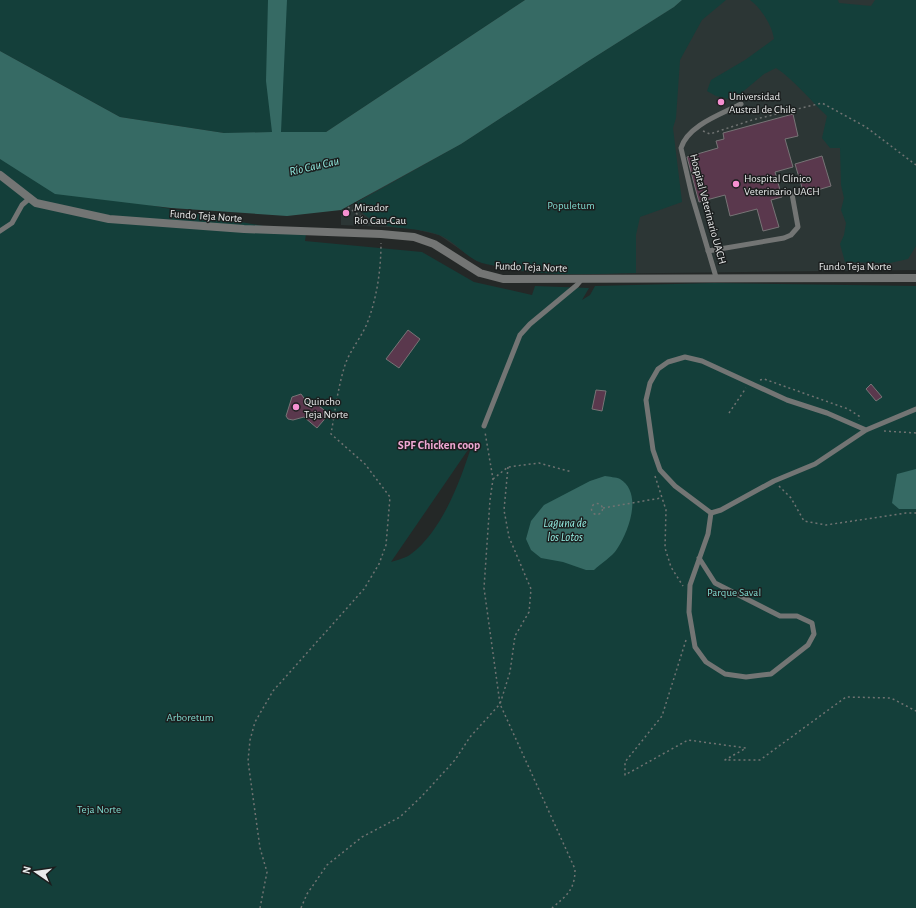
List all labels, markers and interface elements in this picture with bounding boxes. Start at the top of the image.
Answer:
place label: Universidad Austral de Chile [729,91,796,115]
marker: Universidad Austral de Chile [716,97,726,107]
street label: Hospital Veterinario UACH [688,153,728,265]
water label: Río Cau Cau [288,154,340,178]
place label: Hospital Clínico Veterinario UACH [744,173,820,197]
marker: Hospital Clínico Veterinario UACH [731,179,741,189]
park label: Populetum [547,200,595,211]
place label: Mirador Río Cau-Cau [354,202,407,226]
street label: Fundo Teja Norte [169,208,243,224]
marker: Mirador Río Cau-Cau [341,208,351,218]
street label: Fundo Teja Norte [495,260,567,274]
street label: Fundo Teja Norte [819,261,891,272]
place label: Quincho Teja Norte [304,396,348,420]
marker: Quincho Teja Norte [291,402,301,412]
district label: SPF Chicken coop [398,439,480,451]
water label: Laguna de los Lotos [543,517,587,543]
park label: Parque Saval [707,587,761,598]
park label: Arboretum [166,712,214,723]
park label: Teja Norte [77,804,121,815]
north arrow [16,852,56,892]
text: N [21,865,33,875]

